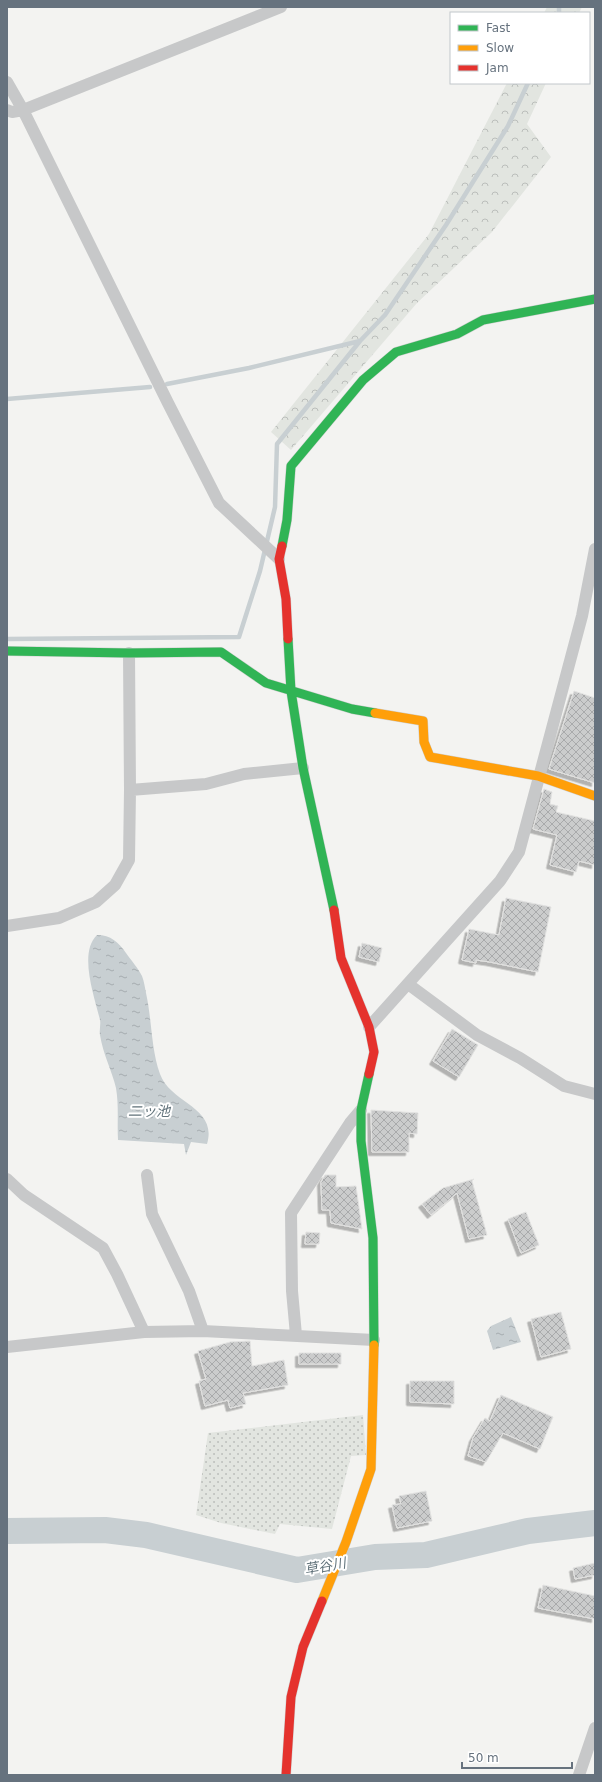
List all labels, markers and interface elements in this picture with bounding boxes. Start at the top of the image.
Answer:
legend [450,12,590,84]
text: Fast [486,21,510,35]
text: Slow [486,41,514,55]
text: Jam [485,61,509,75]
water label: 二ッ池 [128,1103,172,1119]
water label: 草谷川 [303,1554,349,1578]
scale bar [462,1744,572,1770]
text: 50 m [468,1751,499,1765]

